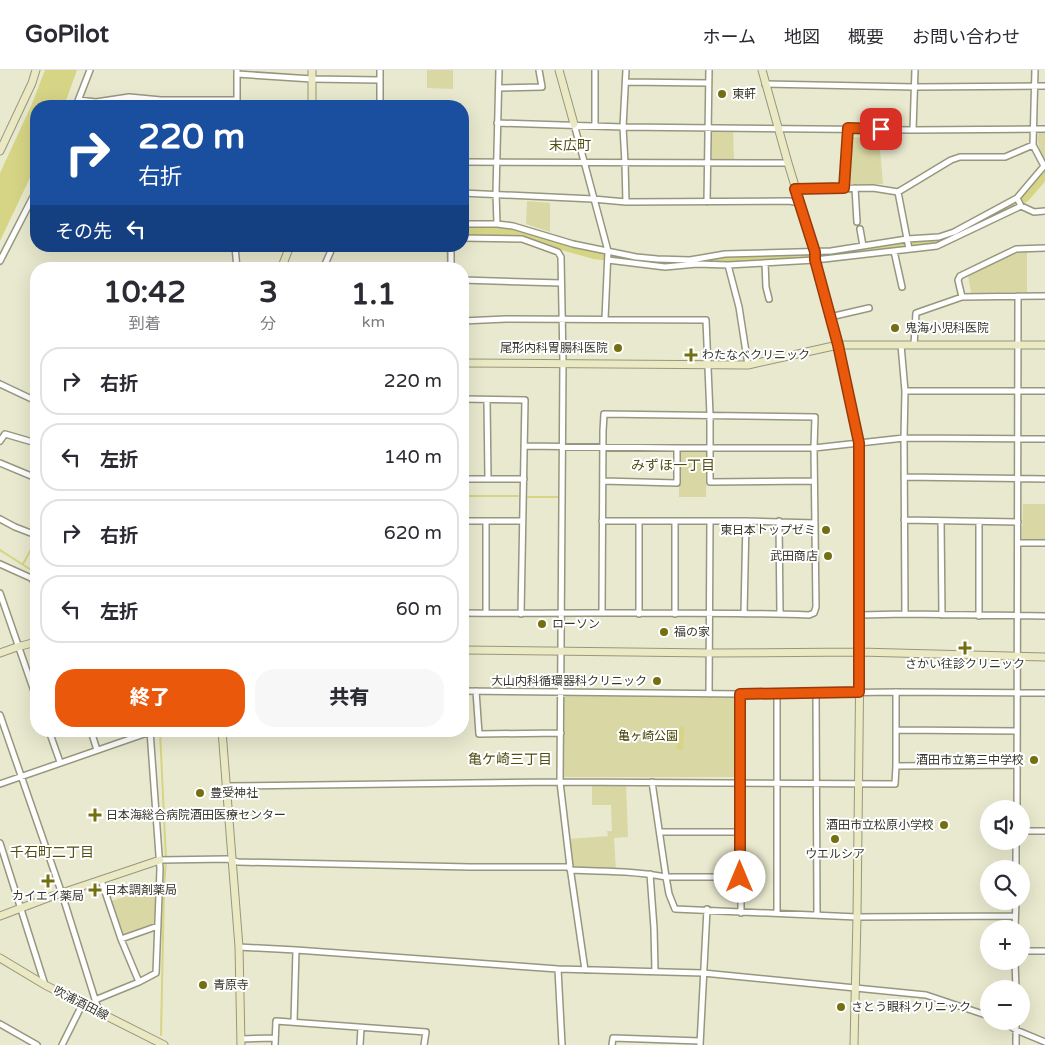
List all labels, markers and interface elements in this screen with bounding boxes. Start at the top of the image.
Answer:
text: GoPilot [25,20,109,49]
text: ホーム [703,26,756,48]
text: 地図 [784,26,820,48]
text: 概要 [848,26,884,48]
text: お問い合わせ [912,26,1020,48]
place label: 東軒 [732,87,756,101]
marker: 東軒 [716,88,728,100]
pin [860,108,902,150]
icon: arrive [867,115,895,143]
text: 220 m [138,116,245,158]
icon: right [55,120,120,185]
district label: 末広町 [549,137,591,154]
text: 右折 [138,164,182,190]
icon: left [122,215,150,243]
text: その先 [55,221,112,243]
text: 10:42 [103,274,186,311]
text: 3 [259,274,278,311]
text: 1.1 [351,276,396,313]
text: km [362,312,385,332]
text: 到着 [128,314,160,334]
text: 分 [260,314,276,334]
place label: 鬼海小児科医院 [905,321,989,335]
marker: 鬼海小児科医院 [889,322,901,334]
place label: 尾形内科胃腸科医院 [500,341,608,355]
marker: 尾形内科胃腸科医院 [612,342,624,354]
marker: わたなべクリニック [684,348,698,362]
place label: わたなべクリニック [702,348,810,362]
icon: right [57,367,85,395]
text: 220 m [384,370,442,392]
text: 右折 [100,373,138,395]
icon: left [57,443,85,471]
text: 140 m [384,446,442,468]
text: 左折 [100,449,138,471]
district label: みずほ一丁目 [631,457,715,474]
icon: right [57,519,85,547]
text: 620 m [384,522,442,544]
place label: 東日本トップゼミ [720,523,816,537]
marker: 東日本トップゼミ [820,524,832,536]
text: 右折 [100,525,138,547]
place label: 武田商店 [770,549,818,563]
marker: 武田商店 [822,550,834,562]
icon: left [57,595,85,623]
text: 60 m [396,598,442,620]
text: 左折 [100,601,138,623]
place label: ローソン [552,617,600,631]
marker: ローソン [536,618,548,630]
place label: 福の家 [674,625,710,639]
marker: 福の家 [658,626,670,638]
marker: さかい往診クリニック [958,641,972,655]
place label: さかい往診クリニック [905,657,1025,671]
button: 終了 [55,669,245,727]
button: 共有 [255,669,444,727]
place label: 大山内科循環器科クリニック [491,674,647,688]
marker: 大山内科循環器科クリニック [651,675,663,687]
park label: 亀ヶ崎公園 [618,729,678,743]
district label: 亀ケ崎三丁目 [468,751,552,768]
place label: 酒田市立第三中学校 [916,753,1024,767]
marker: 酒田市立第三中学校 [1028,754,1040,766]
place label: 豊受神社 [210,786,258,800]
marker: 豊受神社 [194,787,206,799]
map controls [980,800,1030,1030]
button: sound [980,800,1030,850]
marker: 日本海総合病院酒田医療センター [88,808,102,822]
place label: 日本海総合病院酒田医療センター [106,808,286,822]
place label: 酒田市立松原小学校 [826,818,934,832]
marker: 酒田市立松原小学校 [938,819,950,831]
marker: ウエルシア [829,833,841,845]
district label: 千石町二丁目 [10,844,94,861]
place label: ウエルシア [805,847,865,861]
position arrow [713,850,765,902]
button: search [980,860,1030,910]
marker: カイエイ薬局 [42,875,54,887]
place label: 日本調剤薬局 [105,883,177,897]
marker: 日本調剤薬局 [89,884,101,896]
place label: カイエイ薬局 [12,889,84,903]
button: + [980,920,1030,970]
place label: 青原寺 [213,978,249,992]
marker: 青原寺 [197,979,209,991]
button: − [980,980,1030,1030]
street label: 吹浦酒田線 [51,983,111,1023]
place label: さとう眼科クリニック [851,1000,971,1014]
marker: さとう眼科クリニック [835,1001,847,1013]

